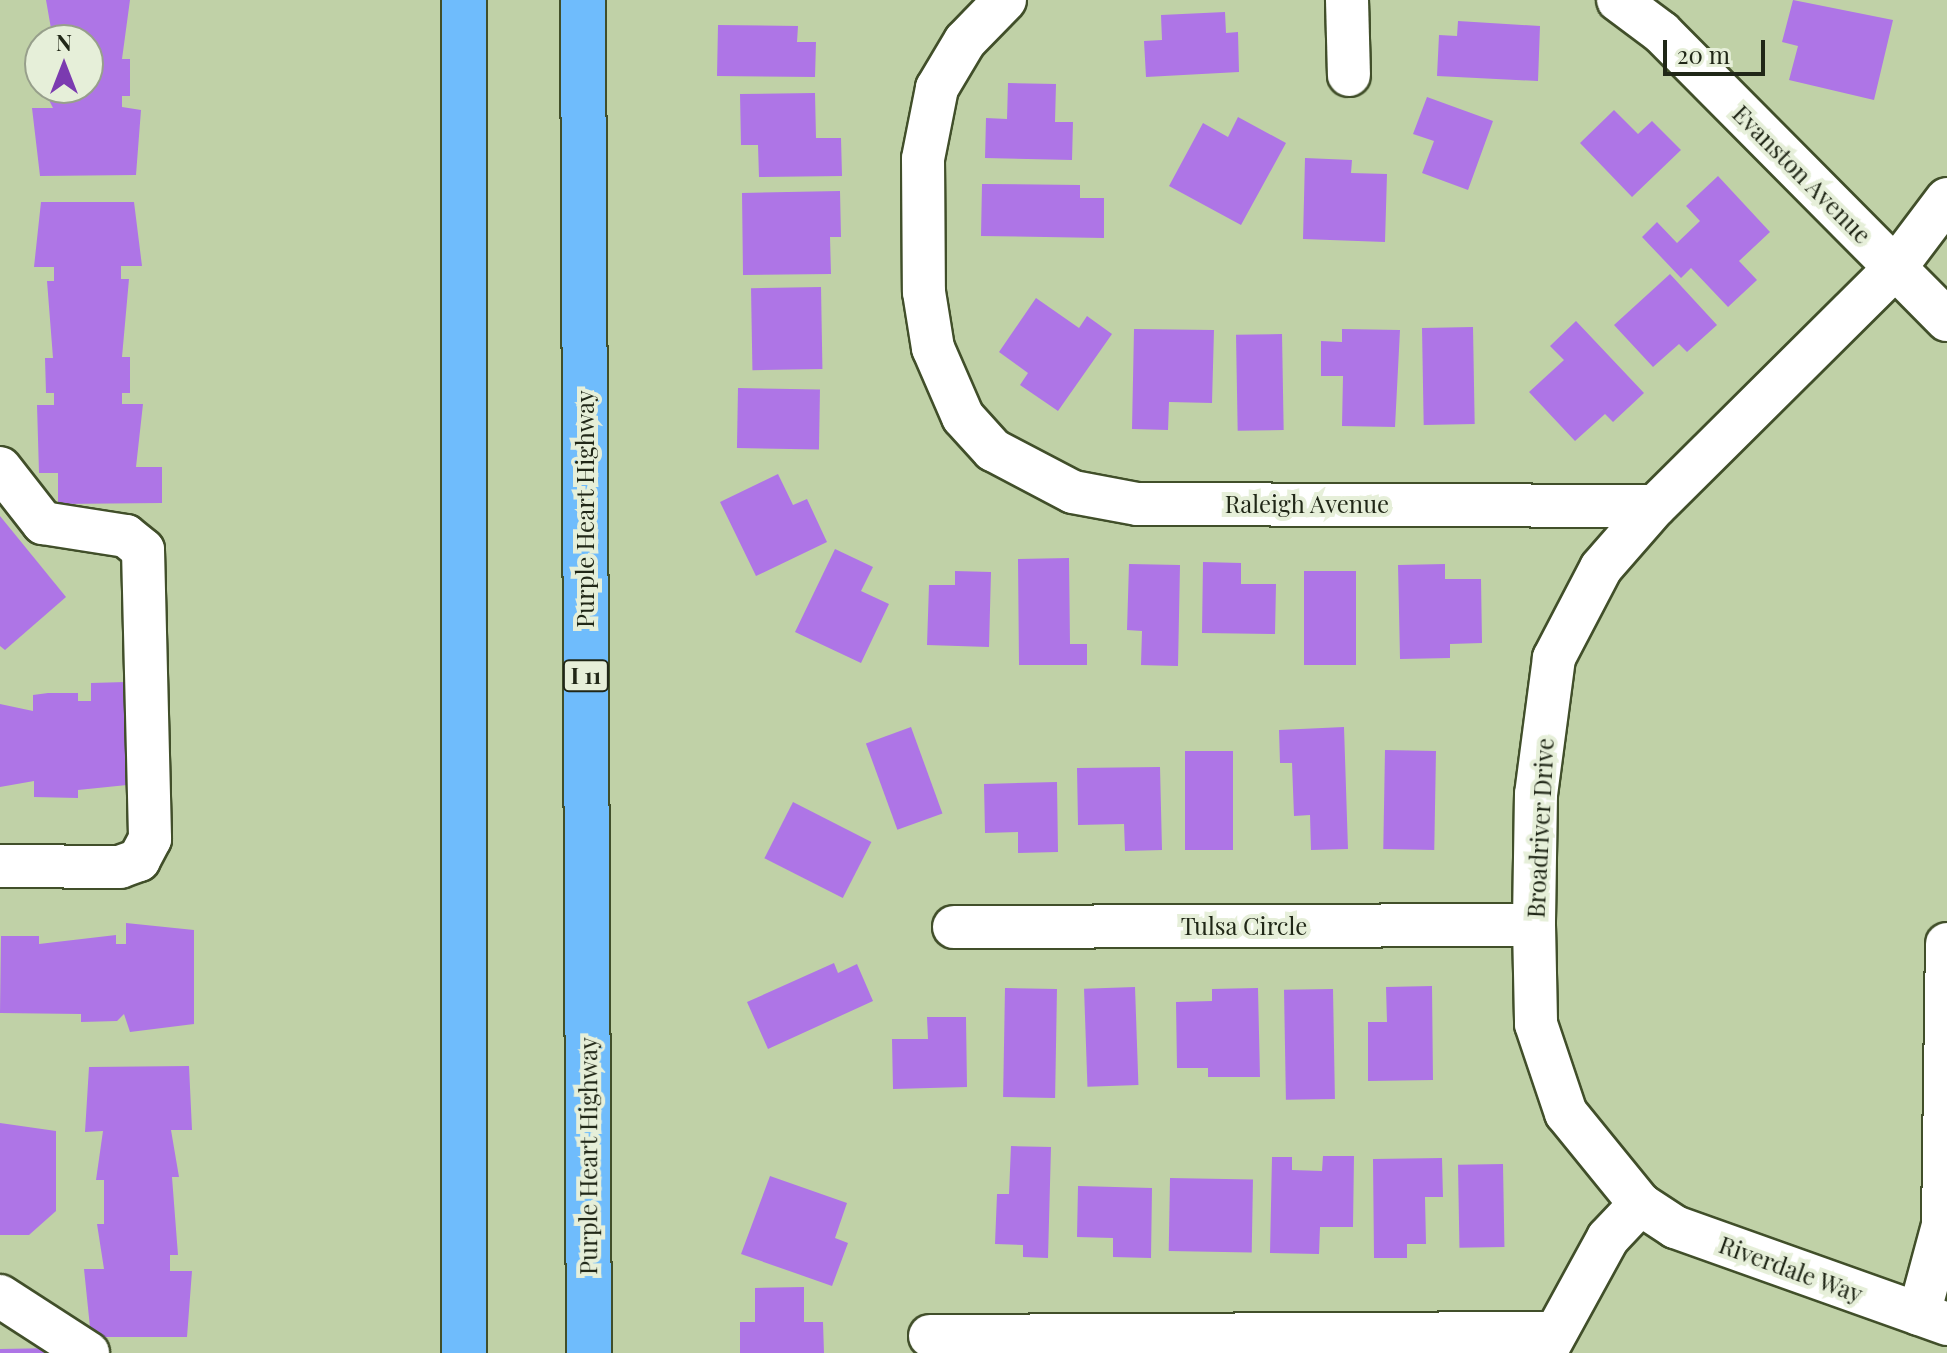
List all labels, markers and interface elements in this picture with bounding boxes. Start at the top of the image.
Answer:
north arrow [24,24,104,104]
scale bar [1667,24,1769,74]
text: N [56,27,72,57]
text: 20 m [1677,38,1730,70]
street label: Evanston Avenue [1727,99,1877,249]
street label: Purple Heart Highway [571,390,599,628]
street label: Raleigh Avenue [1224,490,1390,518]
road number: I 11 [562,658,610,694]
street label: Broadriver Drive [1521,737,1559,919]
street label: Tulsa Circle [1181,912,1307,940]
street label: Purple Heart Highway [574,1037,602,1275]
street label: Riverdale Way [1715,1230,1867,1308]

